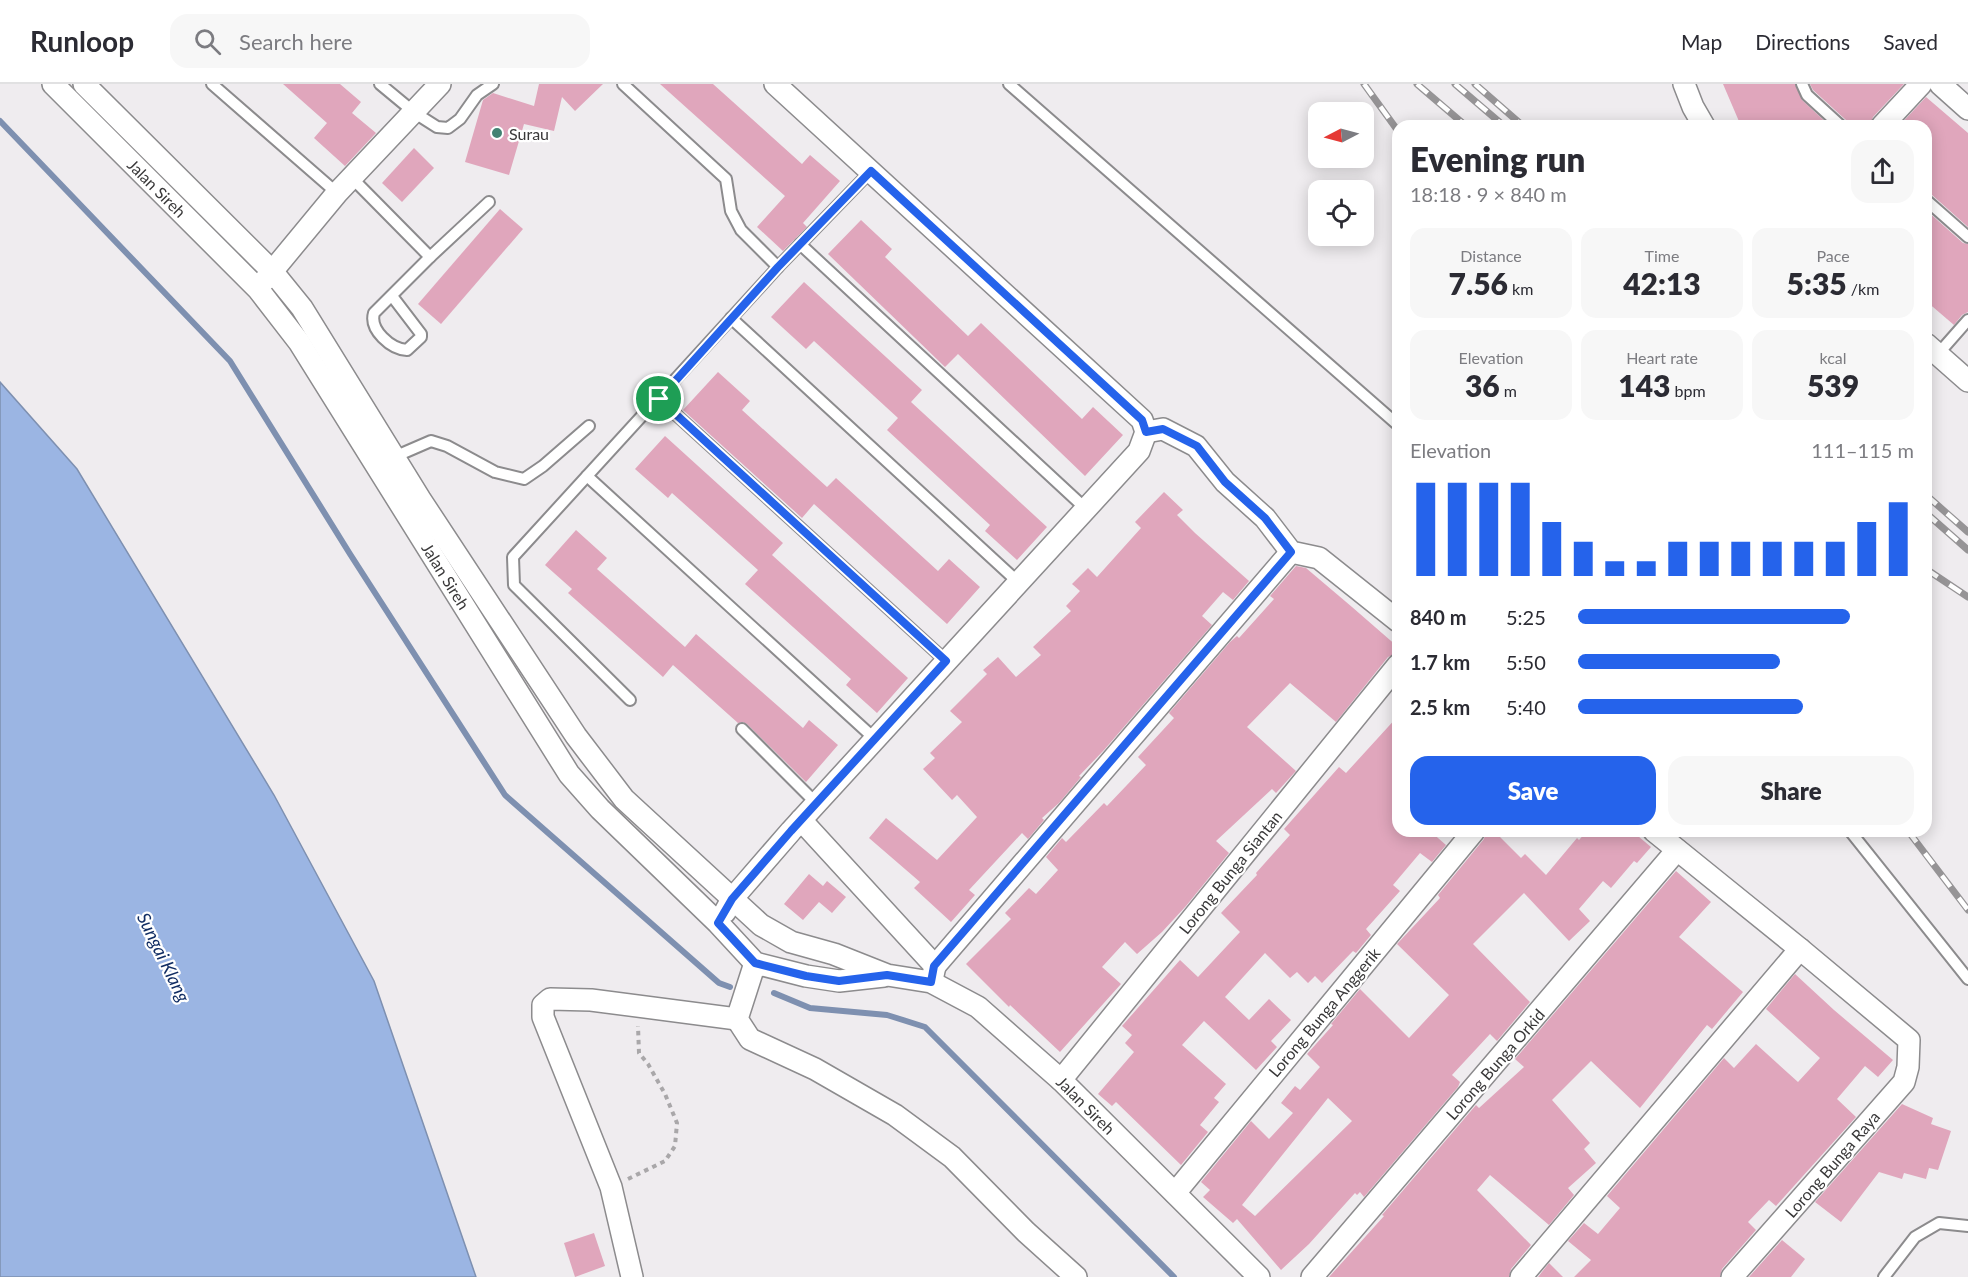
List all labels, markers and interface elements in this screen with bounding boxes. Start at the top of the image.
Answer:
search box [170,14,590,68]
text: Runloop [30,24,134,58]
icon: search [191,25,224,58]
text: Search here [239,28,353,55]
text: Map [1681,29,1722,54]
text: Directions [1755,29,1850,54]
text: Saved [1883,29,1938,54]
north arrow [1308,102,1374,168]
map controls [1308,102,1374,246]
place label: Surau [509,124,549,143]
marker: Surau [490,126,504,140]
text: Evening run [1410,139,1585,179]
button: share [1851,140,1914,203]
street label: Jalan Sireh [124,155,190,221]
button: locate [1308,180,1374,246]
text: 18:18 · 9 × 840 m [1410,182,1567,206]
text: Distance [1460,246,1522,265]
text: Time [1645,246,1679,265]
text: Pace [1816,246,1850,265]
text: 7.56 [1449,265,1508,301]
text: 42:13 [1623,265,1701,301]
text: 5:35 [1787,265,1847,301]
text: km [1508,279,1533,298]
text: /km [1847,279,1879,298]
text: Elevation [1459,348,1524,367]
text: Heart rate [1626,348,1698,367]
text: kcal [1819,348,1847,367]
text: 36 [1465,367,1500,403]
text: 143 [1618,367,1671,403]
text: 539 [1807,367,1859,403]
pin [633,373,684,424]
text: m [1500,381,1517,400]
text: bpm [1671,381,1706,400]
icon: arrive [642,382,675,415]
text: Elevation [1410,438,1491,462]
text: 111–115 m [1811,438,1914,462]
street label: Jalan Sireh [418,539,474,613]
text: 840 m [1410,605,1466,629]
text: 5:25 [1506,605,1546,629]
text: 1.7 km [1410,650,1470,674]
text: 5:50 [1506,650,1546,674]
text: 2.5 km [1410,695,1470,719]
text: 5:40 [1506,695,1546,719]
button: Save [1410,756,1656,825]
button: Share [1668,756,1914,825]
street label: Lorong Bunga Siantan [1175,807,1285,937]
water label: Sungai Klang [133,909,195,1006]
street label: Lorong Bunga Anggerik [1264,943,1384,1081]
street label: Lorong Bunga Orkid [1442,1005,1548,1123]
street label: Jalan Sireh [1053,1072,1119,1138]
street label: Lorong Bunga Raya [1781,1107,1883,1221]

